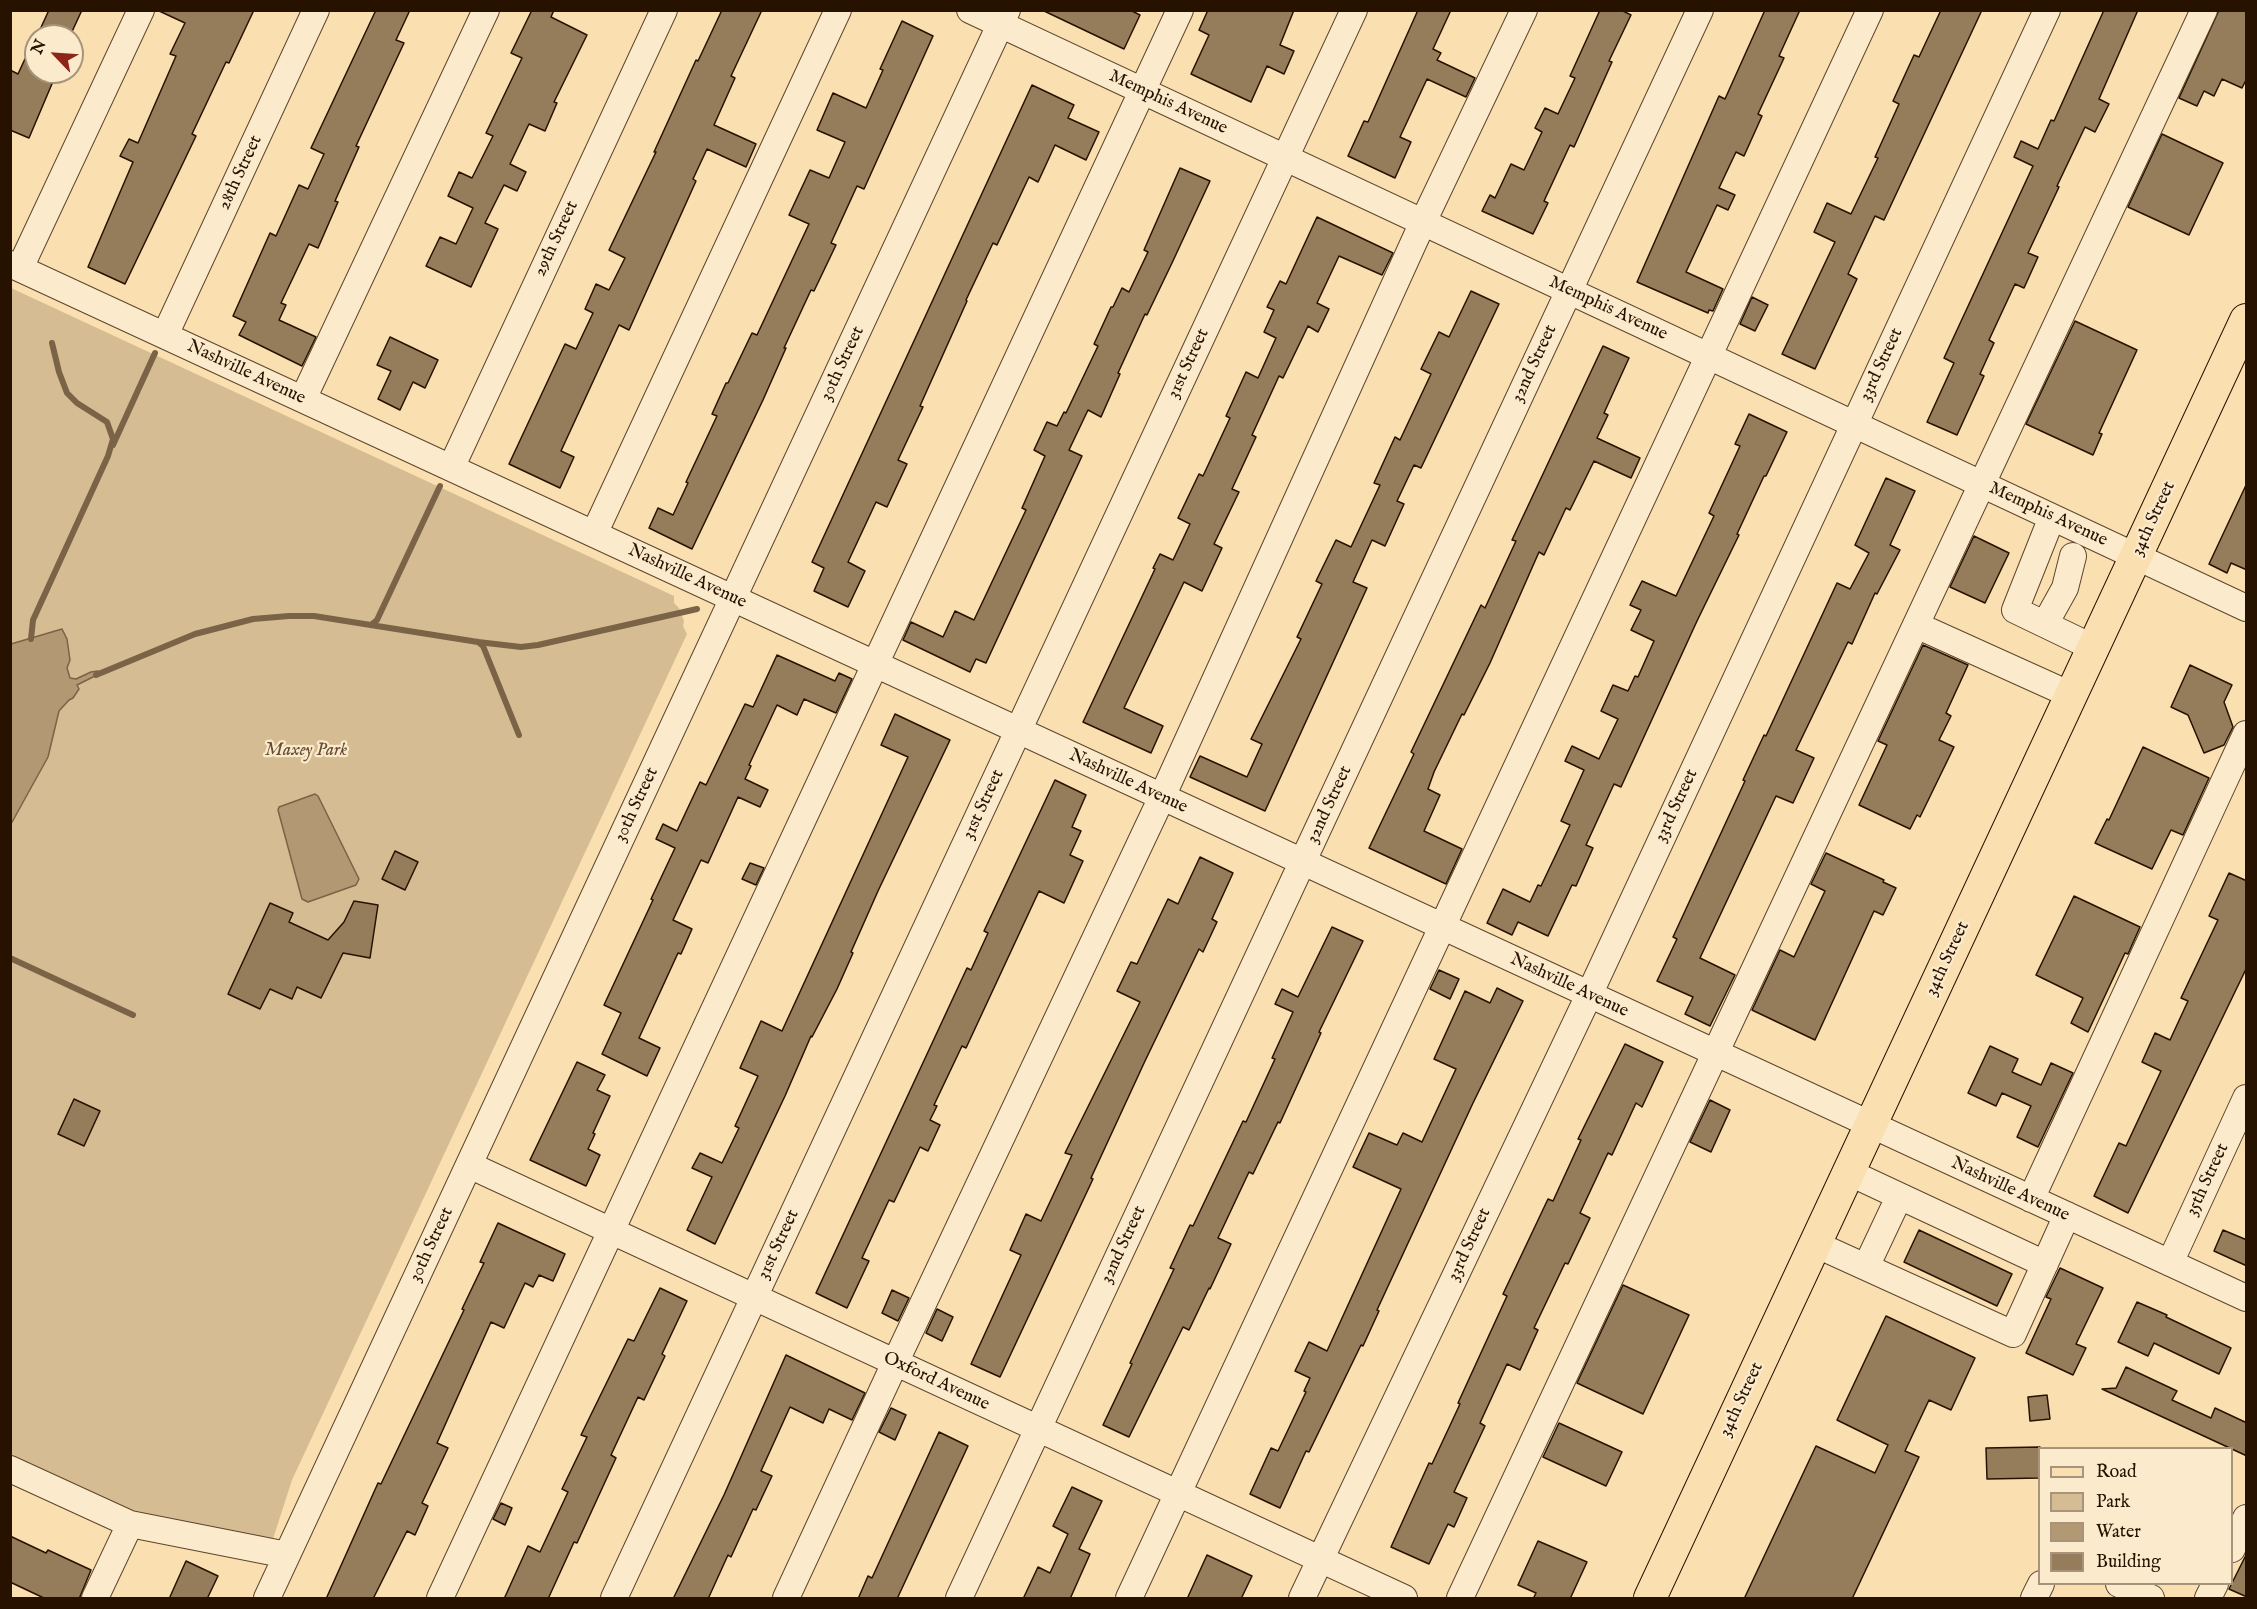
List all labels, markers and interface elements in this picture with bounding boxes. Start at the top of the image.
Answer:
north arrow [24,24,84,84]
text: N [28,37,51,58]
street label: Memphis Avenue [1105,66,1231,140]
street label: 28th Street [214,132,268,214]
street label: 29th Street [530,198,584,280]
street label: Memphis Avenue [1545,272,1671,346]
street label: 32nd Street [1508,322,1562,406]
street label: 30th Street [816,323,870,405]
street label: 33rd Street [1856,325,1908,405]
street label: 31st Street [1163,326,1215,402]
street label: Nashville Avenue [183,336,309,410]
street label: Memphis Avenue [1985,478,2111,552]
street label: 34th Street [2127,478,2181,560]
street label: Nashville Avenue [624,540,750,614]
park label: Maxey Park [265,740,347,762]
street label: Nashville Avenue [1065,745,1191,819]
street label: 32nd Street [1303,763,1357,847]
street label: 30th Street [610,764,664,846]
street label: 33rd Street [1651,766,1703,846]
street label: 31st Street [958,767,1010,843]
street label: 34th Street [1921,918,1975,1000]
street label: Nashville Avenue [1506,949,1632,1023]
street label: 35th Street [2182,1140,2234,1220]
street label: Nashville Avenue [1947,1153,2073,1227]
street label: 32nd Street [1097,1203,1151,1287]
street label: 30th Street [405,1204,459,1286]
street label: 33rd Street [1444,1205,1496,1285]
street label: 31st Street [753,1207,805,1283]
street label: Oxford Avenue [879,1348,993,1416]
street label: 34th Street [1715,1359,1769,1441]
legend [2038,1447,2233,1585]
text: Road [2096,1461,2137,1484]
text: Park [2096,1491,2130,1514]
text: Water [2096,1521,2141,1544]
text: Building [2096,1551,2161,1574]

